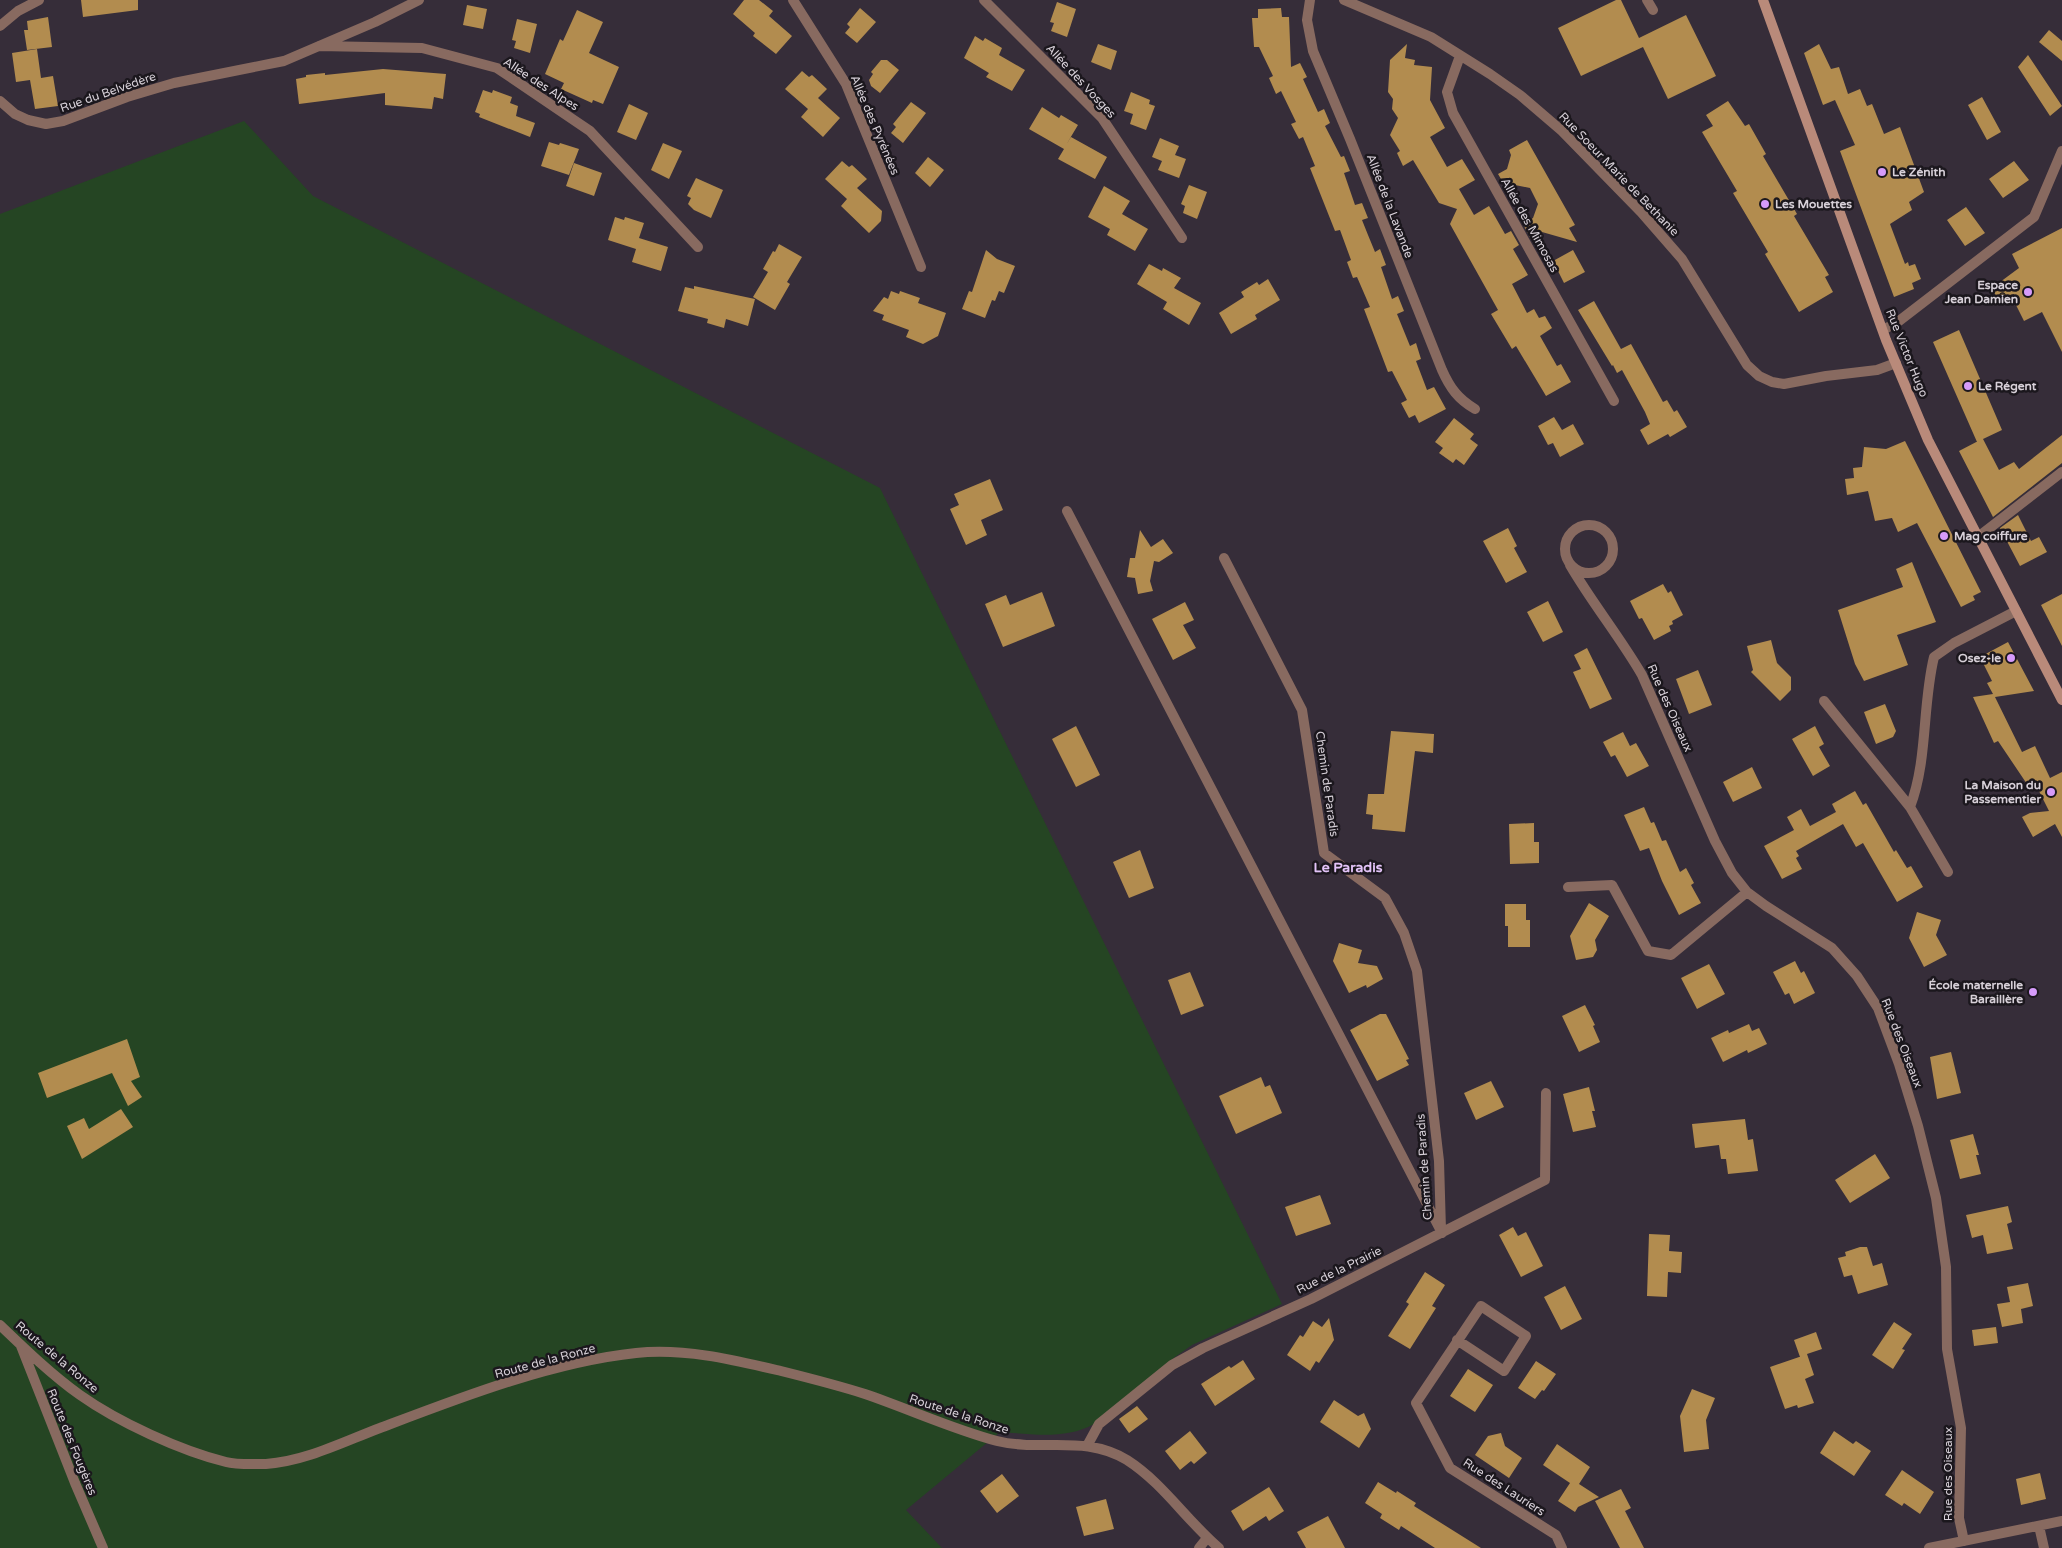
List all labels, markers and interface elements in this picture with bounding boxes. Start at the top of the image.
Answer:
street label: Allée des Vosges [1043,41,1119,121]
street label: Allée des Alpes [501,54,581,114]
street label: Rue du Belvédère [58,69,158,115]
street label: Allée des Pyrénées [848,73,902,177]
street label: Rue Soeur Marie de Bethanie [1556,109,1682,239]
street label: Allée de la Lavande [1364,152,1416,260]
place label: Le Zénith [1892,165,1945,179]
marker: Le Zénith [1876,166,1888,178]
street label: Allée des Mimosas [1498,175,1562,275]
place label: Les Mouettes [1775,197,1852,211]
marker: Les Mouettes [1759,198,1771,210]
place label: Espace Jean Damien [1944,278,2018,306]
marker: Espace Jean Damien [2022,286,2034,298]
street label: Rue Victor Hugo [1883,307,1931,399]
place label: Le Régent [1978,379,2037,394]
marker: Le Régent [1962,380,1974,392]
place label: Mag coiffure [1954,529,2028,544]
marker: Mag coiffure [1938,530,1950,542]
place label: Osez-le [1958,651,2001,665]
marker: Osez-le [2005,652,2017,664]
street label: Rue des Oiseaux [1644,662,1696,754]
street label: Chemin de Paradis [1313,730,1341,838]
place label: La Maison du Passementier [1964,778,2041,806]
marker: La Maison du Passementier [2045,786,2057,798]
district label: Le Paradis [1314,859,1383,876]
place label: École maternelle Baraillère [1929,978,2023,1006]
marker: École maternelle Baraillère [2027,986,2039,998]
street label: Rue des Oiseaux [1879,996,1925,1090]
street label: Chemin de Paradis [1413,1113,1435,1221]
street label: Rue de la Prairie [1294,1243,1384,1297]
street label: Route de la Ronze [13,1318,101,1396]
street label: Route de la Ronze [493,1341,597,1381]
street label: Route des Fougères [44,1387,100,1497]
street label: Route de la Ronze [907,1391,1011,1437]
street label: Rue des Oiseaux [1941,1427,1955,1521]
street label: Rue des Lauriers [1460,1455,1548,1519]

